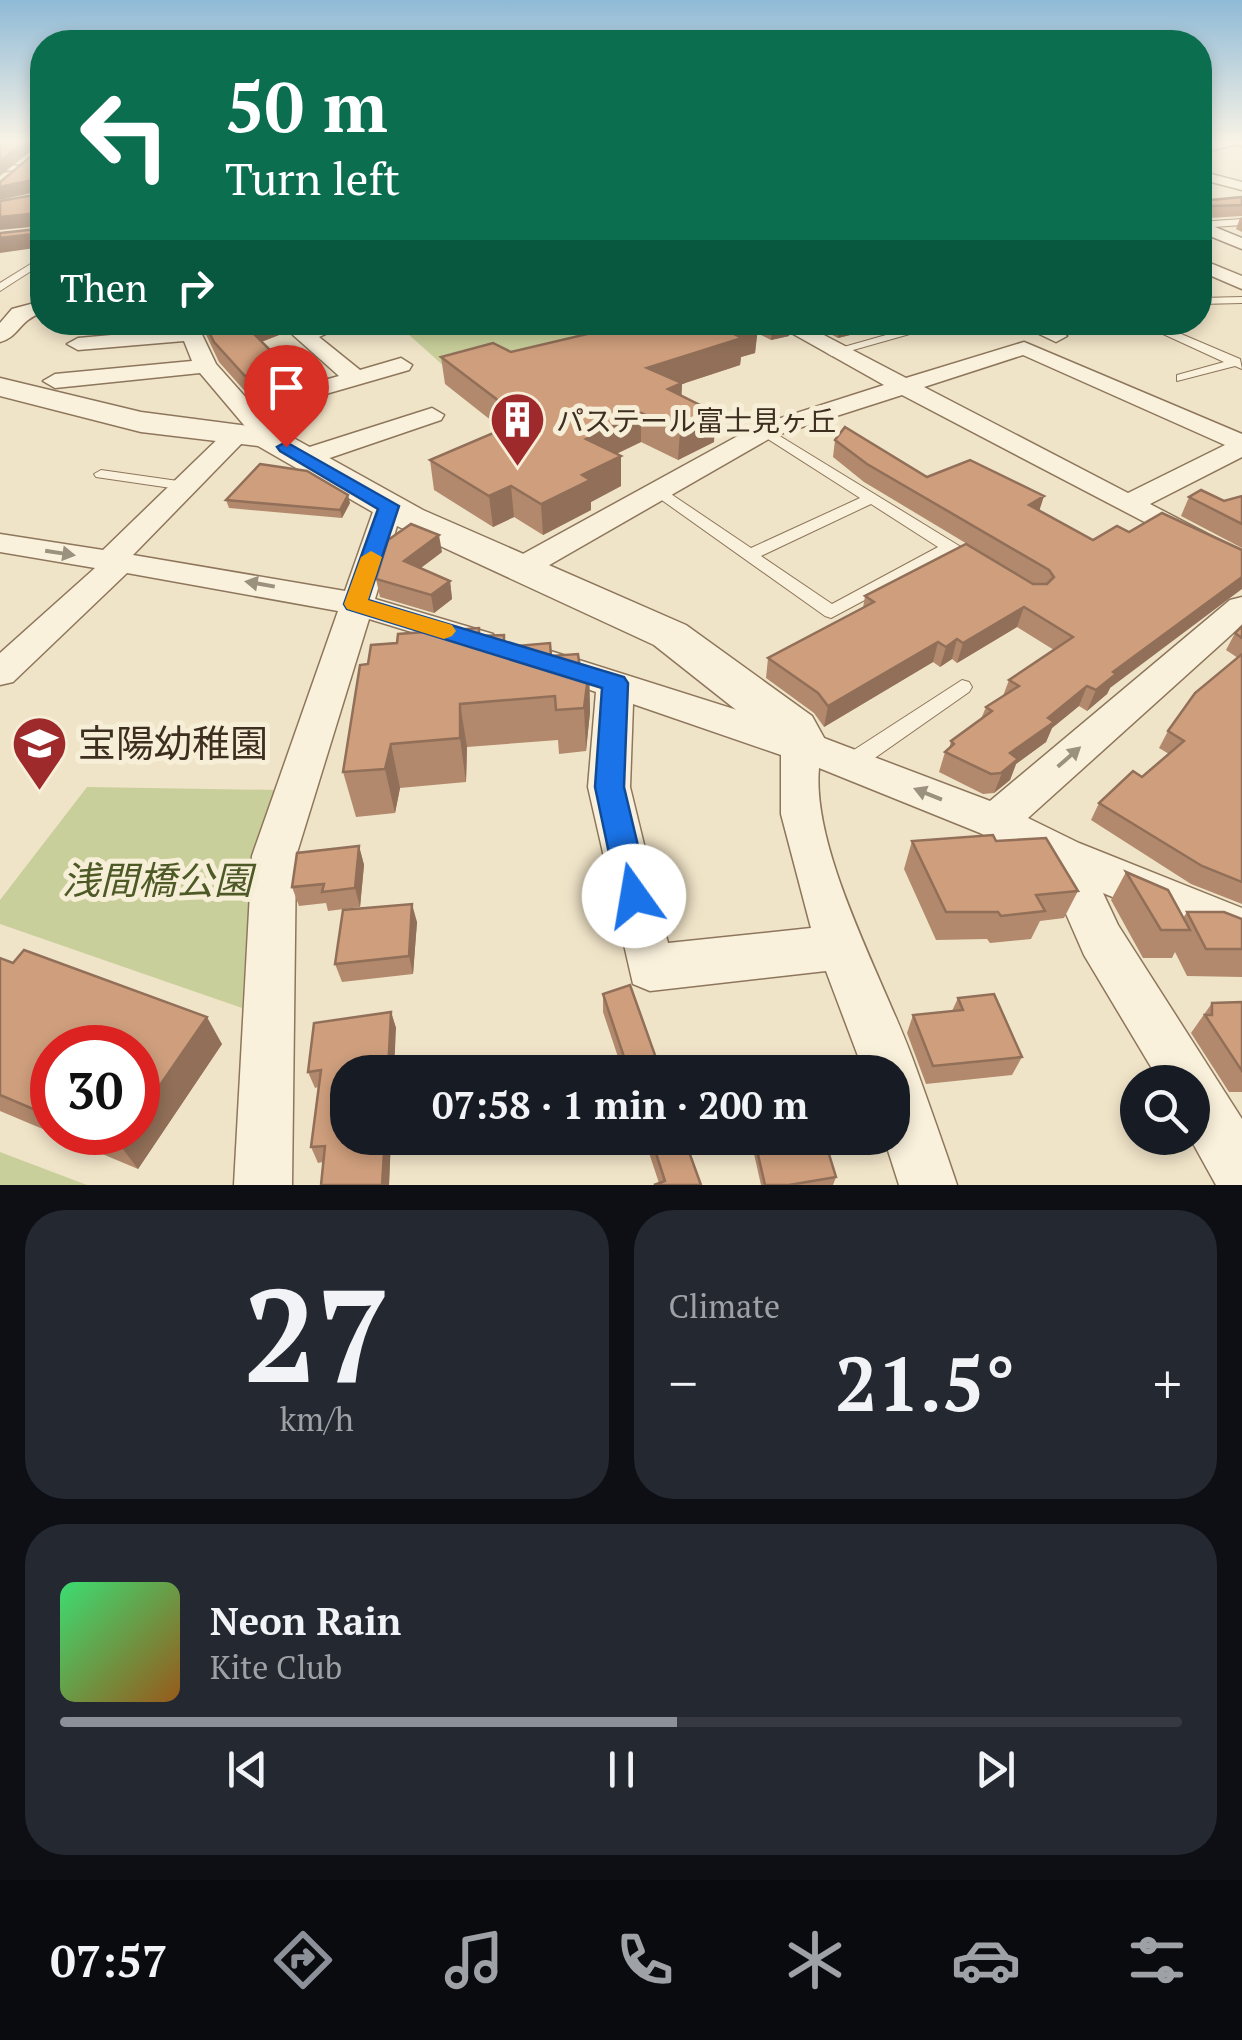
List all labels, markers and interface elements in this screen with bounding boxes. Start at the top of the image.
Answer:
text: 50 m [225,59,388,152]
icon: left [60,70,190,200]
text: Turn left [225,148,400,208]
icon: right [168,260,223,315]
text: Then [60,263,148,313]
pin [244,345,329,448]
icon: arrive [259,360,314,415]
building icon: パステール富士見ヶ丘 [487,390,547,469]
place label: パステール富士見ヶ丘 [556,402,836,439]
one-way arrow [45,546,76,561]
one-way arrow [244,576,275,592]
school or university icon: 宝陽幼稚園 [9,713,69,792]
place label: 宝陽幼稚園 [78,718,268,768]
one-way arrow [1056,746,1081,768]
one-way arrow [913,785,943,801]
position arrow [582,844,686,948]
park label: 浅間橋公園 [62,855,257,905]
speed limit sign: 30 [30,1025,160,1155]
map controls [1120,1065,1210,1155]
button: search [1120,1065,1210,1155]
text: 07:58 · 1 min · 200 m [432,1080,808,1130]
text: 27 [243,1247,390,1419]
text: Climate [669,1285,780,1327]
text: 21.5° [835,1333,1015,1432]
text: − [669,1346,698,1419]
text: + [1153,1346,1182,1419]
text: km/h [280,1398,354,1440]
text: Neon Rain [210,1596,401,1646]
text: Kite Club [210,1646,342,1688]
icon: previous [220,1742,275,1797]
icon: pause [594,1742,649,1797]
icon: next [968,1742,1023,1797]
icon: directions [268,1925,338,1995]
icon: music [439,1925,509,1995]
icon: phone [610,1925,680,1995]
icon: climate [780,1925,850,1995]
icon: car [951,1925,1021,1995]
icon: filters [1122,1925,1192,1995]
text: 07:57 [50,1930,167,1990]

